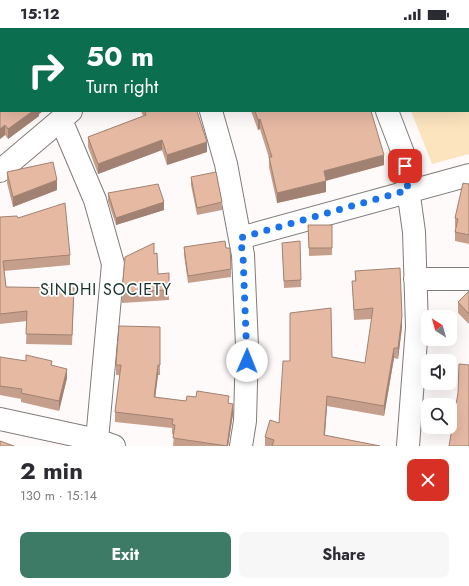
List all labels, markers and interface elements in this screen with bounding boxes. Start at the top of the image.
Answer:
text: 15:12 [20,3,60,25]
text: 50 m [86,36,154,77]
icon: right [20,44,72,96]
text: Turn right [86,74,158,100]
pin [388,149,422,183]
icon: arrive [394,155,416,177]
district label: SINDHI SOCIETY [40,278,172,301]
north arrow [421,310,457,346]
map controls [421,310,457,434]
position arrow [226,340,268,382]
button: sound [421,354,457,390]
button: search [421,398,457,434]
text: 2 min [20,453,83,488]
button: close [407,459,449,501]
text: 130 m · 15:14 [20,486,97,505]
button: Exit [20,532,231,578]
button: Share [239,532,449,578]

